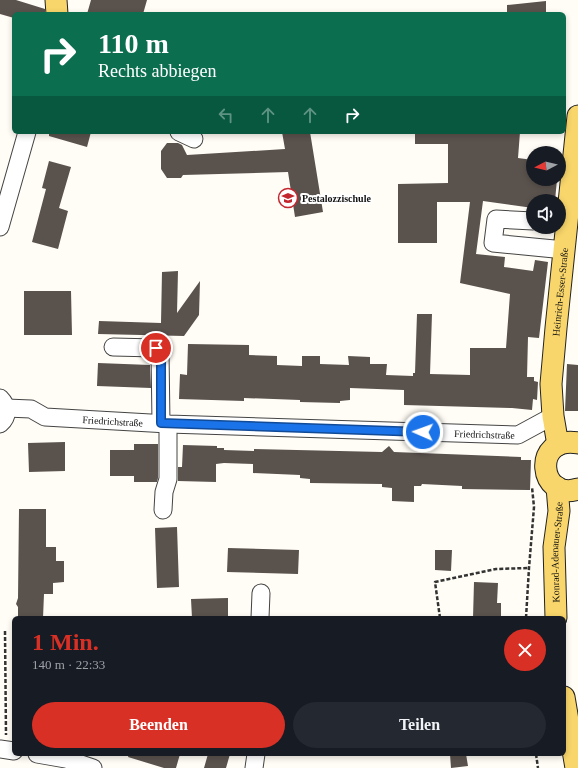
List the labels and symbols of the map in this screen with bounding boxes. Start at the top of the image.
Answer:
north arrow [526,146,566,186]
school or university icon: Pestalozzischule [277,187,299,209]
place label: Pestalozzischule [302,193,371,204]
street label: Heinrich-Esser-Straße [550,247,570,337]
pin [139,331,173,365]
position arrow [402,411,444,453]
street label: Friedrichstraße [82,414,144,429]
street label: Friedrichstraße [454,428,516,441]
street label: Konrad-Adenauer-Straße [549,501,565,603]

